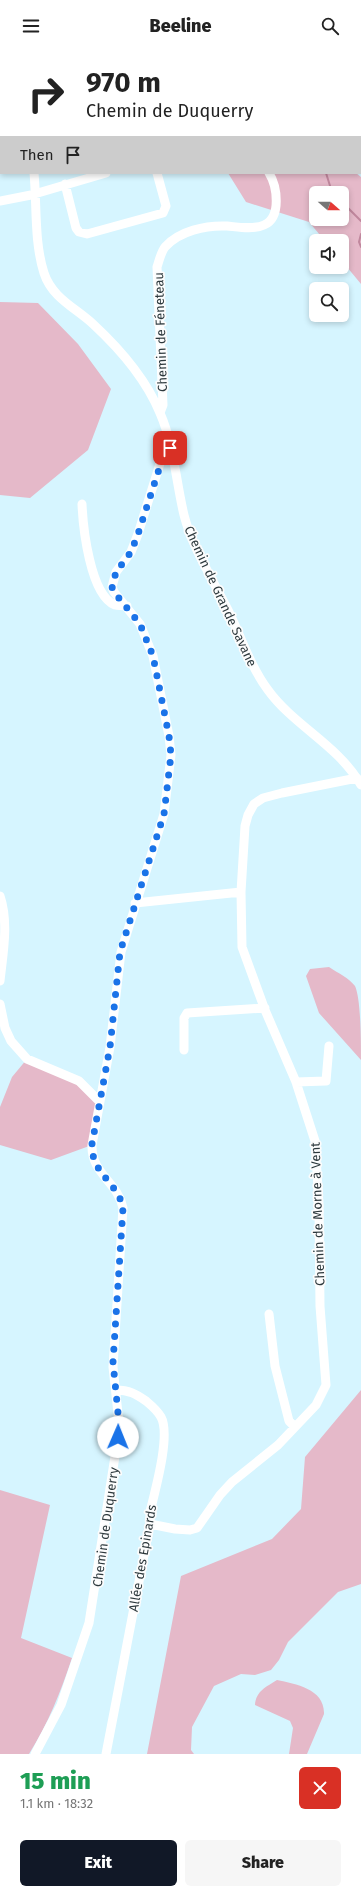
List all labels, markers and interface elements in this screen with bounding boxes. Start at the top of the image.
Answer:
icon: menu [20,15,42,37]
text: Beeline [150,15,211,37]
icon: search [319,15,341,37]
text: 970 m [86,66,161,99]
icon: right [20,68,72,120]
text: Chemin de Duquerry [86,100,253,122]
icon: arrive [62,144,84,166]
text: Then [20,146,54,164]
north arrow [309,186,349,226]
map controls [309,186,349,322]
button: sound [309,234,349,274]
street label: Chemin de Féneteau [151,272,170,392]
button: search [309,282,349,322]
pin [153,431,187,465]
icon: arrive [159,437,181,459]
street label: Chemin de Grande Savane [181,523,260,669]
street label: Chemin de Morne à Vent [307,1142,328,1286]
position arrow [97,1416,139,1458]
street label: Chemin de Duquerry [90,1466,121,1588]
street label: Allée des Epinards [126,1503,159,1613]
text: 15 min [20,1767,91,1795]
button: close [299,1767,341,1809]
text: 1.1 km · 18:32 [20,1796,93,1811]
button: Exit [20,1840,177,1886]
button: Share [185,1840,341,1886]

